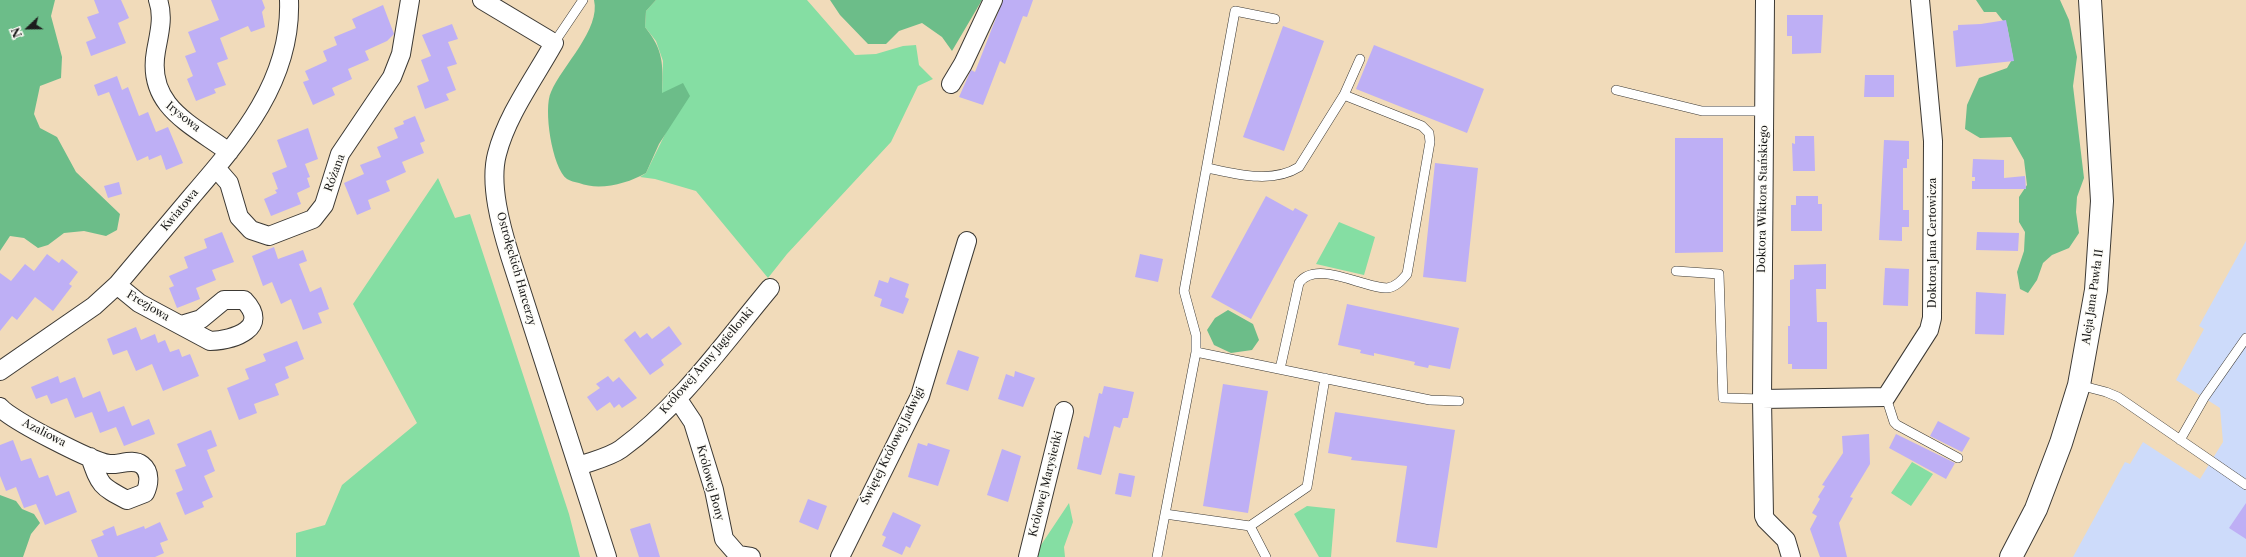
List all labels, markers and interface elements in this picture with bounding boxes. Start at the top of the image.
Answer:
north arrow [8,8,48,48]
text: N [9,25,25,40]
street label: Irysowa [163,99,203,135]
street label: Doktora Wiktora Stańskiego [1755,125,1771,273]
street label: Różana [322,152,348,194]
street label: Doktora Jana Certowicza [1926,178,1940,308]
street label: Kwiatowa [159,186,201,234]
street label: Ostrołęckich Harcerzy [493,211,539,327]
street label: Aleja Jana Pawła II [2080,248,2106,346]
street label: Frezjowa [124,288,172,324]
street label: Królowej Anny Jagiellonki [657,305,757,417]
street label: Świętej Królowej Jadwigi [859,385,927,507]
street label: Azaliowa [20,416,68,450]
street label: Królowej Marysieńki [1026,430,1066,538]
street label: Królowej Bony [694,444,726,522]

